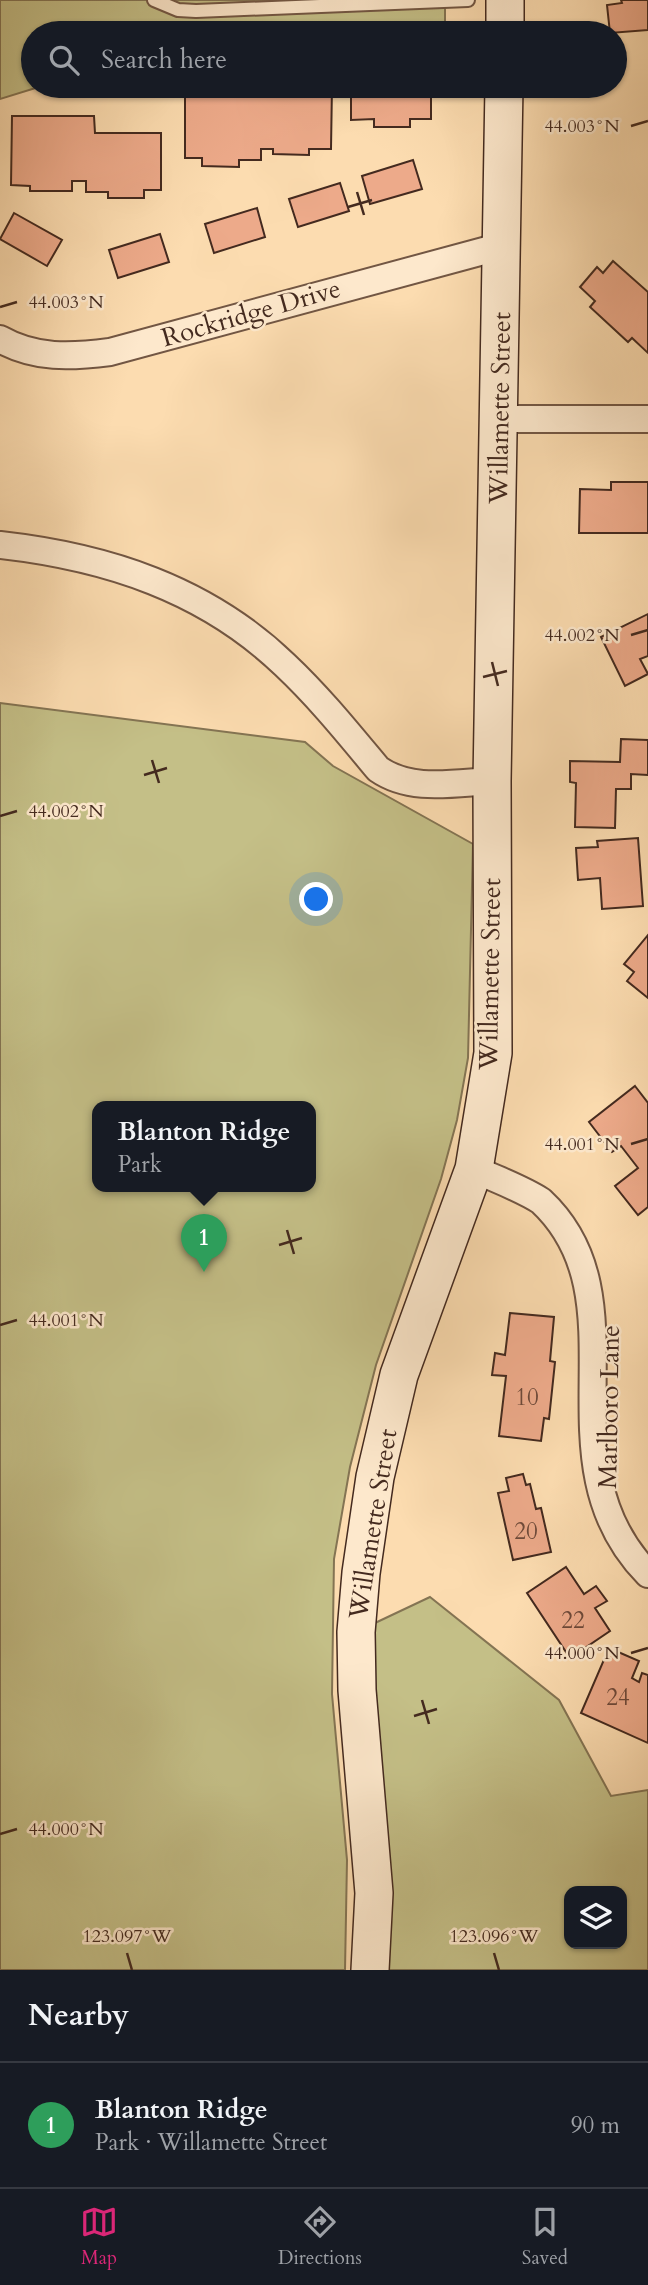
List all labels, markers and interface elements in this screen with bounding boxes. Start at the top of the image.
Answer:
search box [21,21,627,98]
icon: search [45,41,83,79]
text: Search here [101,42,227,77]
text: 44.003°N [544,114,620,139]
street label: Rockridge Drive [157,271,345,355]
text: 44.003°N [28,290,104,315]
street label: Willamette Street [481,312,519,505]
text: 44.002°N [544,623,620,648]
text: 44.002°N [28,799,104,824]
street label: Willamette Street [471,878,509,1071]
your location [299,882,333,916]
popup [92,1101,316,1192]
text: Blanton Ridge [118,1114,290,1149]
text: 44.001°N [544,1132,620,1157]
text: Park [118,1149,162,1180]
pin: 1 [181,1214,227,1272]
text: 44.001°N [28,1308,104,1333]
street label: Marlboro Lane [590,1325,628,1489]
house number: 10 [515,1382,539,1413]
street label: Willamette Street [341,1426,405,1623]
house number: 20 [514,1516,538,1547]
house number: 22 [561,1605,585,1636]
text: 44.000°N [544,1641,620,1666]
house number: 24 [606,1682,630,1713]
text: 44.000°N [28,1817,104,1842]
map controls [564,1886,627,1949]
button: layers [564,1886,627,1949]
text: 123.097°W [83,1924,172,1949]
text: 123.096°W [450,1924,539,1949]
text: Nearby [28,1995,129,2036]
text: Blanton Ridge [95,2092,268,2127]
text: 1 [45,2110,57,2141]
text: 90 m [571,2110,620,2141]
text: Park · Willamette Street [95,2127,327,2158]
tab: Map [80,2203,118,2271]
tab: Directions [278,2203,362,2271]
tab: Saved [522,2203,568,2271]

